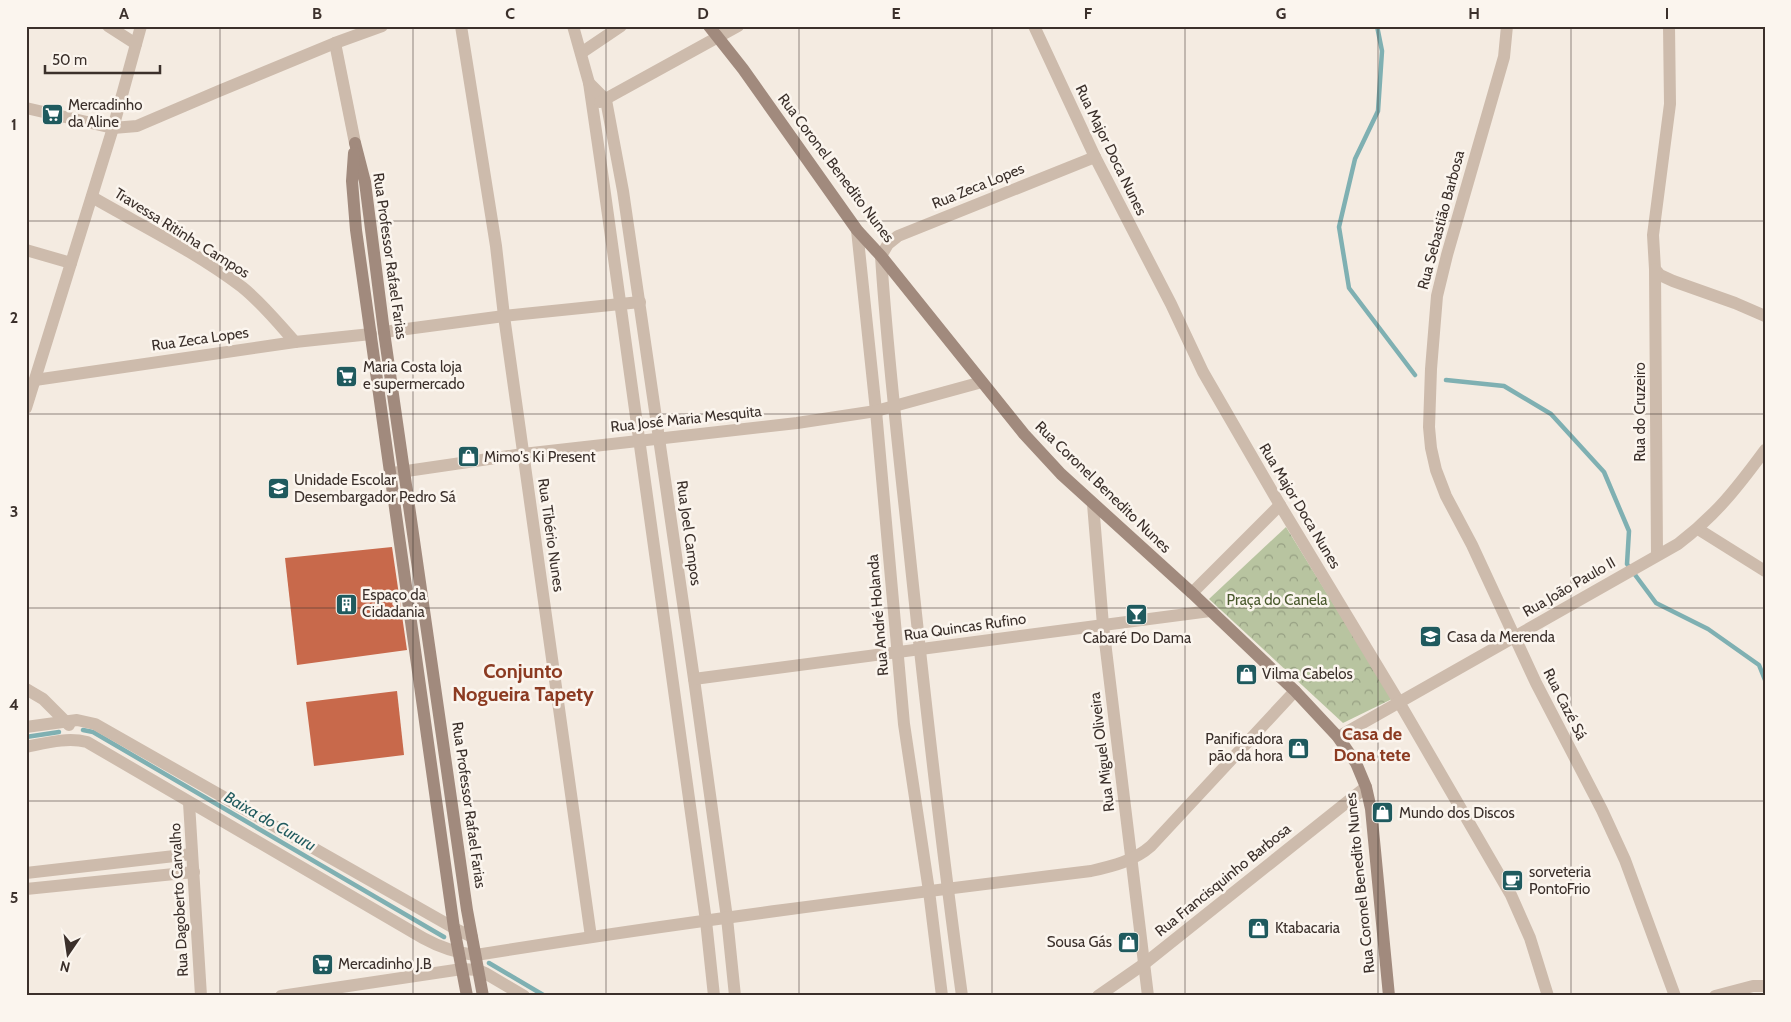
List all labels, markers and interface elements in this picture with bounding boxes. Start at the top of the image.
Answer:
text: A [119,4,129,23]
text: B [312,4,322,23]
text: C [505,4,515,23]
text: D [697,4,709,23]
text: E [891,4,901,23]
text: F [1084,4,1093,23]
text: G [1276,4,1286,23]
text: H [1468,4,1480,23]
text: I [1665,4,1669,23]
scale bar [45,42,160,74]
text: 50 m [52,51,87,69]
street label: Rua Major Doca Nunes [1072,82,1150,218]
street label: Rua Coronel Benedito Nunes [774,90,898,246]
place label: Mercadinho da Aline [68,96,143,131]
supermarket icon: Mercadinho da Aline [40,102,64,126]
text: 1 [11,115,17,134]
street label: Rua Sebastião Barbosa [1414,148,1468,292]
street label: Rua Zeca Lopes [929,159,1027,213]
street label: Rua Professor Rafael Farias [369,172,411,340]
street label: Travessa Ritinha Campos [111,184,253,282]
text: 2 [10,308,18,327]
street label: Rua Zeca Lopes [150,323,250,355]
place label: Maria Costa loja e supermercado [363,358,465,393]
street label: Rua do Cruzeiro [1631,362,1649,462]
supermarket icon: Maria Costa loja e supermercado [335,364,359,388]
street label: Rua José Maria Mesquita [610,402,763,436]
street label: Rua Coronel Benedito Nunes [1031,417,1175,557]
street label: Rua Major Doca Nunes [1255,440,1345,572]
shop icon: Mimo's Ki Present [456,445,480,469]
place label: Mimo's Ki Present [484,448,596,466]
place label: Unidade Escolar Desembargador Pedro Sá [294,471,456,506]
school or university icon: Unidade Escolar Desembargador Pedro Sá [266,477,290,501]
street label: Rua Tibério Nunes [534,477,568,593]
street label: Rua Joel Campos [673,479,705,587]
text: 3 [10,502,18,521]
street label: Rua André Holanda [864,553,892,677]
street label: Rua João Paulo II [1519,553,1619,621]
place label: Espaço da Cidadania [362,586,427,621]
park label: Praça do Canela [1227,591,1328,609]
building icon: Espaço da Cidadania [334,592,358,616]
bar icon: Cabaré Do Dama [1125,603,1149,627]
street label: Rua Quincas Rufino [903,610,1027,644]
school or university icon: Casa da Merenda [1419,625,1443,649]
place label: Casa da Merenda [1447,628,1556,646]
place label: Cabaré Do Dama [1083,629,1192,647]
district label: Conjunto Nogueira Tapety [452,659,594,706]
shop icon: Vilma Cabelos [1234,662,1258,686]
place label: Vilma Cabelos [1262,665,1353,683]
street label: Rua Cazé Sá [1539,665,1591,743]
street label: Rua Miguel Oliveira [1086,690,1118,813]
text: 4 [9,695,19,714]
street label: Rua Professor Rafael Farias [448,721,490,889]
district label: Casa de Dona tete [1334,723,1411,766]
place label: Panificadora pão da hora [1205,730,1284,765]
shop icon: Panificadora pão da hora [1287,736,1311,760]
water label: Baixa do Cururu [221,787,319,855]
street label: Rua Coronel Benedito Nunes [1342,792,1378,974]
shop icon: Mundo dos Discos [1371,801,1395,825]
place label: Mundo dos Discos [1399,804,1515,822]
street label: Rua Francisquinho Barbosa [1152,819,1295,940]
street label: Rua Dagoberto Carvalho [166,823,192,977]
place label: sorveteria PontoFrio [1529,863,1592,898]
cafe icon: sorveteria PontoFrio [1501,869,1525,893]
text: 5 [10,888,18,907]
shop icon: Ktabacaria [1247,916,1271,940]
place label: Ktabacaria [1275,919,1341,937]
north arrow [42,930,92,980]
shop icon: Sousa Gás [1116,930,1140,954]
place label: Sousa Gás [1047,933,1112,951]
supermarket icon: Mercadinho J.B [310,952,334,976]
place label: Mercadinho J.B [338,955,432,973]
text: N [58,957,72,977]

